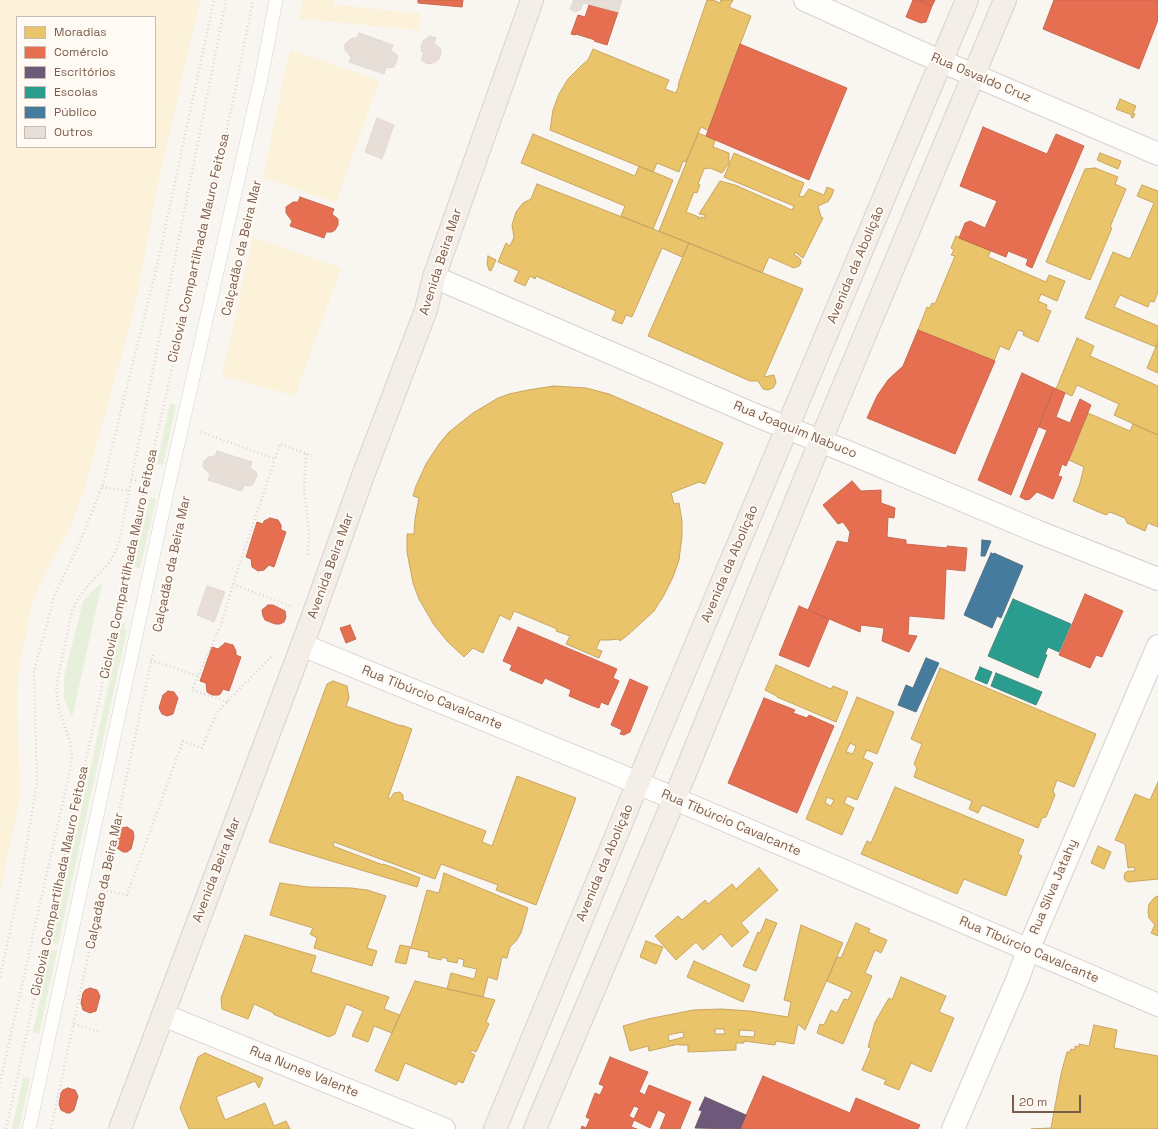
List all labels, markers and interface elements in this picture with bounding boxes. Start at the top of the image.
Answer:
legend [16,16,156,148]
text: Moradias [54,24,107,40]
text: Comércio [54,44,108,60]
street label: Rua Osvaldo Cruz [928,50,1034,106]
text: Escritórios [54,64,116,80]
text: Escolas [54,84,98,100]
text: Público [54,104,97,120]
text: Outros [54,124,93,140]
street label: Ciclovia Compartilhada Mauro Feitosa [165,132,233,364]
street label: Calçadão da Beira Mar [219,179,265,317]
street label: Avenida da Abolição [824,204,888,326]
street label: Avenida Beira Mar [416,207,466,317]
street label: Rua Joaquim Nabuco [731,398,859,462]
street label: Ciclovia Compartilhada Mauro Feitosa [97,448,161,680]
street label: Calçadão da Beira Mar [150,494,194,634]
street label: Avenida da Abolição [698,503,762,625]
street label: Avenida Beira Mar [305,511,357,621]
street label: Rua Tibúrcio Cavalcante [359,663,505,733]
street label: Ciclovia Compartilhada Mauro Feitosa [28,765,92,997]
street label: Rua Tibúrcio Cavalcante [659,786,803,860]
street label: Avenida da Abolição [573,802,637,924]
street label: Calçadão da Beira Mar [83,811,127,951]
street label: Avenida Beira Mar [190,815,244,925]
street label: Rua Silva Jatahy [1027,837,1081,937]
street label: Rua Tibúrcio Cavalcante [957,913,1101,987]
street label: Rua Nunes Valente [247,1043,361,1101]
scale bar [1014,1087,1083,1113]
text: 20 m [1019,1094,1047,1110]

